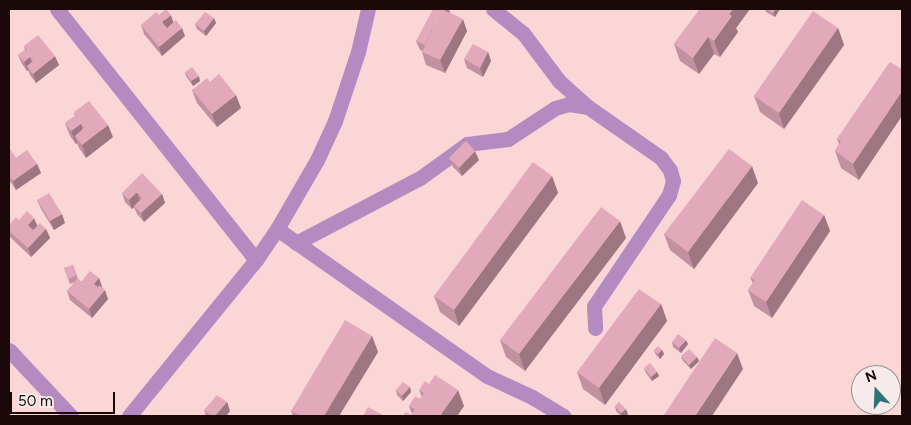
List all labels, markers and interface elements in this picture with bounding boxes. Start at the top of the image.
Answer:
north arrow [851,365,901,415]
text: N [863,367,879,386]
scale bar [12,382,118,414]
text: 50 m [18,392,53,410]

